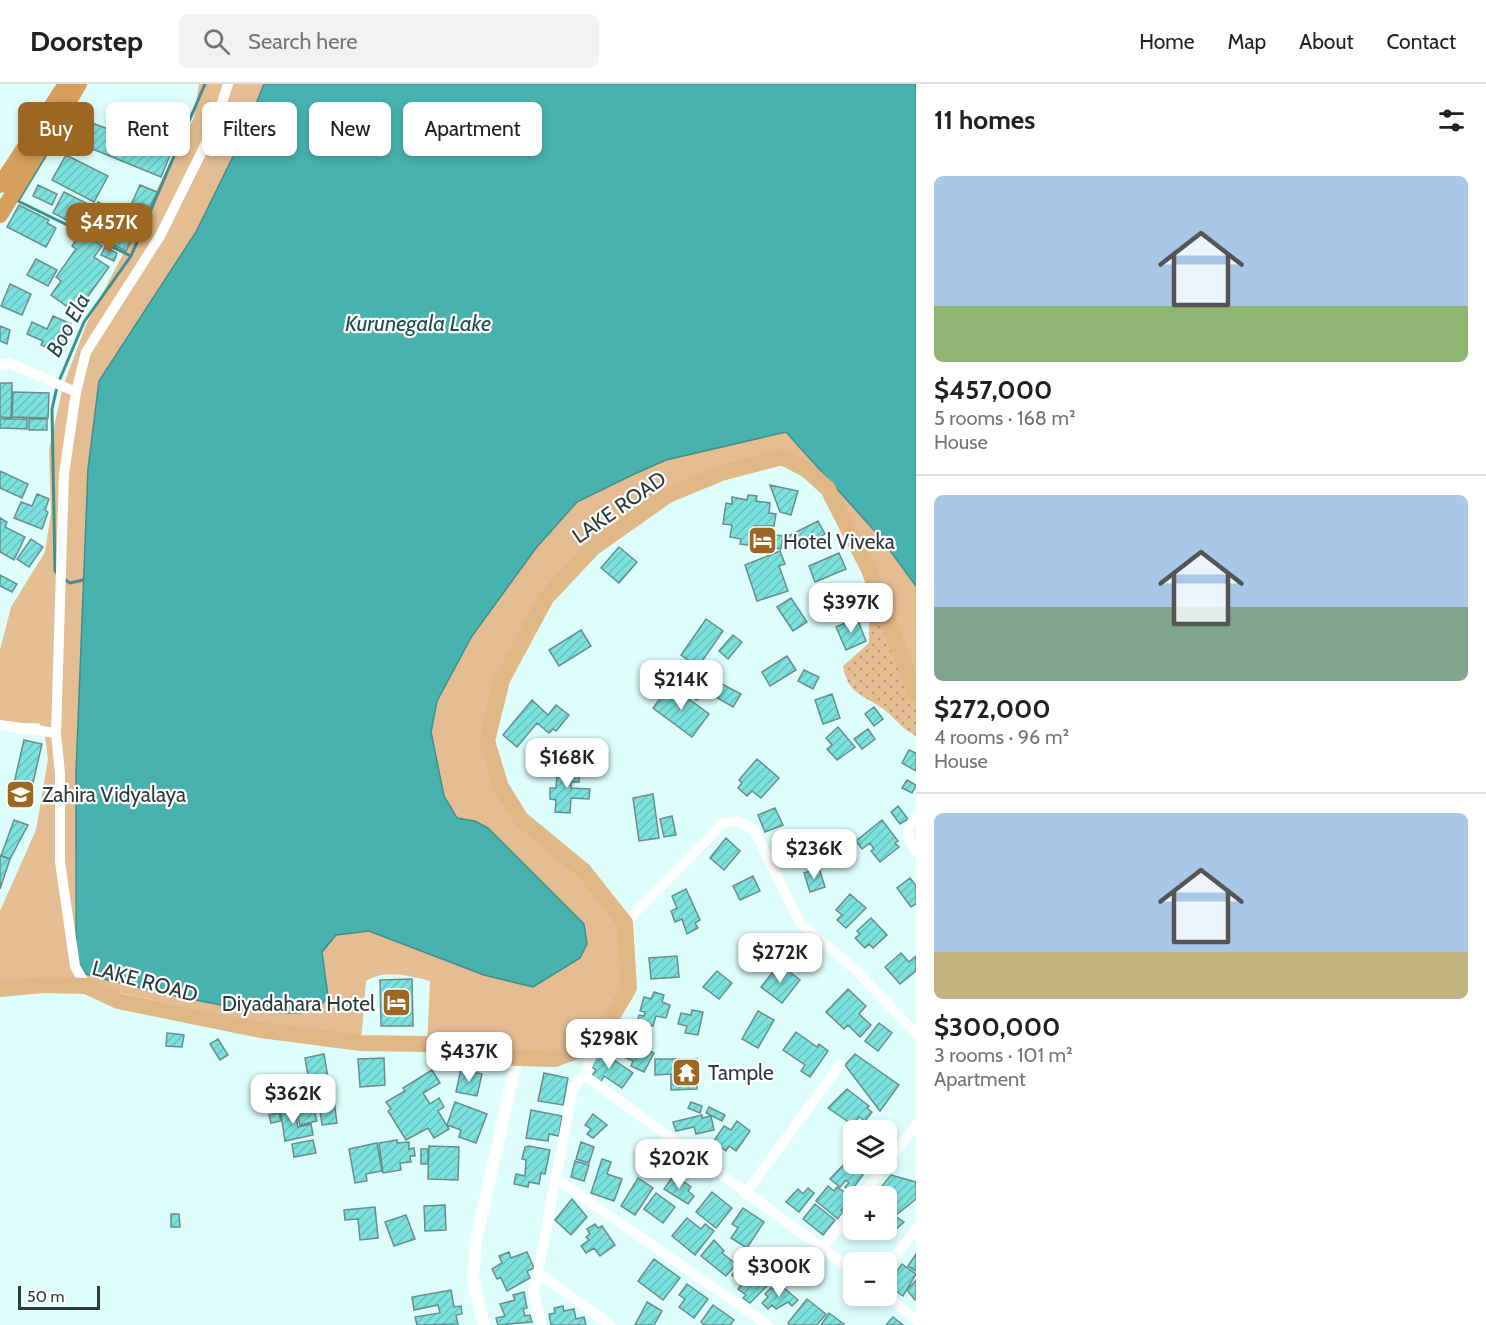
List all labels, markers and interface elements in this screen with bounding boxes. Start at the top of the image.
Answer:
search box [179,14,599,68]
text: Doorstep [30,24,143,58]
icon: search [200,25,233,58]
text: Search here [248,28,357,55]
text: Home [1139,29,1195,54]
text: Map [1228,29,1266,54]
text: About [1299,29,1353,54]
text: Contact [1386,29,1456,54]
chip: Buy [18,102,94,156]
chip: Rent [106,102,190,156]
chip: Filters [202,102,297,156]
chip: New [309,102,391,156]
chip: Apartment [403,102,542,156]
text: 11 homes [934,104,1035,136]
icon: filters [1435,104,1468,137]
pin: $457K [67,203,151,254]
text: $457K [80,210,138,234]
icon: home [1147,215,1255,323]
water label: Boo Ela [40,289,96,361]
water label: Kurunegala Lake [345,310,491,337]
text: $457,000 [934,374,1052,406]
text: 5 rooms · 168 m² [934,406,1076,430]
text: House [934,430,988,454]
street label: LAKE ROAD [567,466,671,548]
hotel icon: Hotel Viveka [746,525,778,557]
place label: Hotel Viveka [783,529,895,554]
icon: home [1147,534,1255,642]
pin: $397K [809,583,893,634]
text: $397K [823,590,879,614]
pin: $214K [639,660,723,711]
text: $214K [654,667,708,691]
text: $272,000 [934,693,1051,725]
text: 4 rooms · 96 m² [934,725,1069,749]
pin: $168K [525,738,609,789]
text: $168K [540,745,594,769]
text: House [934,749,988,773]
school or university icon: Zahira Vidyalaya [5,778,37,810]
place label: Zahira Vidyalaya [42,782,186,807]
pin: $236K [772,829,856,880]
text: $236K [786,836,842,860]
icon: home [1147,852,1255,960]
pin: $272K [738,933,822,984]
text: $272K [752,940,808,964]
street label: LAKE ROAD [89,955,201,1007]
hotel icon: Diyadahara Hotel [380,987,412,1019]
place label: Diyadahara Hotel [222,991,375,1016]
text: $300,000 [934,1011,1060,1043]
pin: $298K [567,1019,651,1070]
text: $298K [580,1026,638,1050]
pin: $437K [427,1032,511,1083]
text: $437K [440,1039,498,1063]
text: 3 rooms · 101 m² [934,1043,1073,1067]
temple icon: Tample [671,1056,703,1088]
place label: Tample [708,1060,774,1085]
text: Apartment [934,1067,1026,1091]
pin: $362K [251,1074,335,1125]
text: $362K [265,1081,321,1105]
map controls [843,1120,897,1306]
button: layers [843,1120,897,1174]
pin: $202K [637,1139,721,1190]
text: $202K [649,1146,709,1170]
button: + [843,1186,897,1240]
pin: $300K [737,1247,821,1298]
button: − [843,1252,897,1306]
text: $300K [747,1254,811,1278]
scale bar [18,1283,100,1310]
text: 50 m [27,1287,64,1306]

